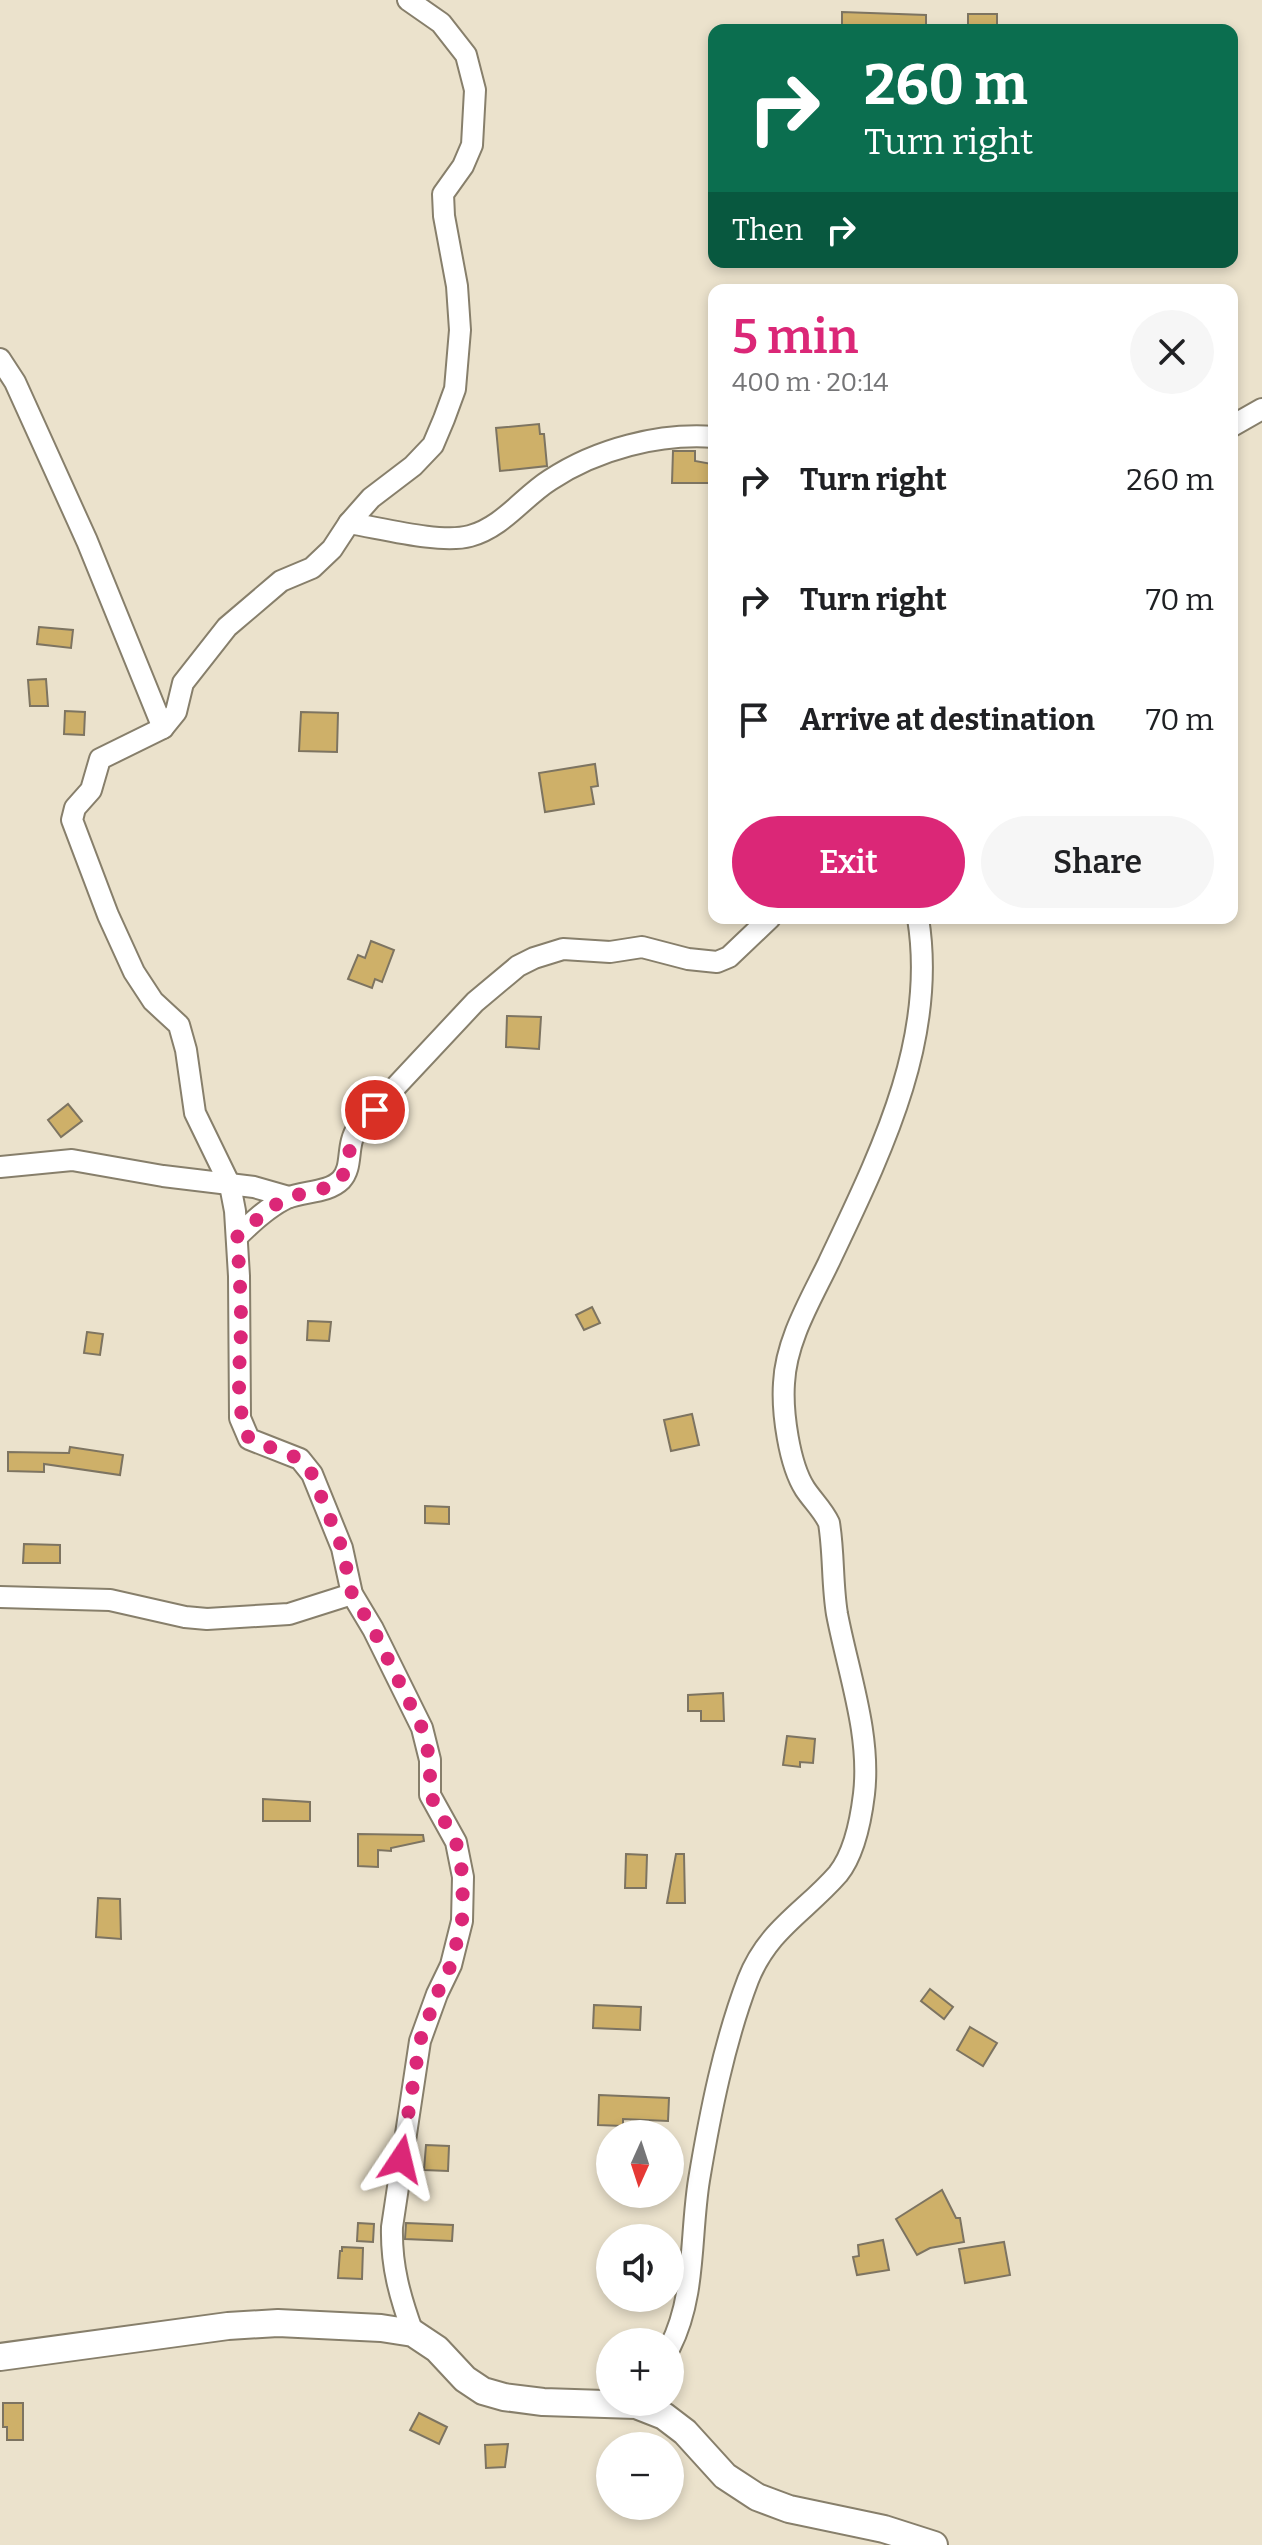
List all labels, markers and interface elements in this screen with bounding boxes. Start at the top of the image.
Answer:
text: 260 m [864,52,1028,119]
icon: right [732,56,836,160]
text: Turn right [864,120,1033,164]
icon: right [819,208,863,252]
text: Then [732,212,803,248]
text: 5 min [732,308,858,366]
button: close [1130,310,1214,394]
text: 400 m · 20:14 [732,367,888,398]
icon: right [732,458,776,502]
text: Turn right [800,462,947,498]
text: 260 m [1126,462,1214,498]
icon: right [732,578,776,622]
text: Turn right [800,582,947,618]
text: 70 m [1146,582,1214,618]
icon: arrive [732,698,776,742]
text: Arrive at destination [800,702,1095,738]
text: 70 m [1146,702,1214,738]
button: Exit [732,816,965,908]
button: Share [981,816,1214,908]
pin [341,1076,409,1144]
icon: arrive [353,1088,397,1132]
position arrow [359,2117,443,2201]
north arrow [596,2120,684,2208]
map controls [596,2120,684,2520]
button: sound [596,2224,684,2312]
button: + [596,2328,684,2416]
button: − [596,2432,684,2520]

